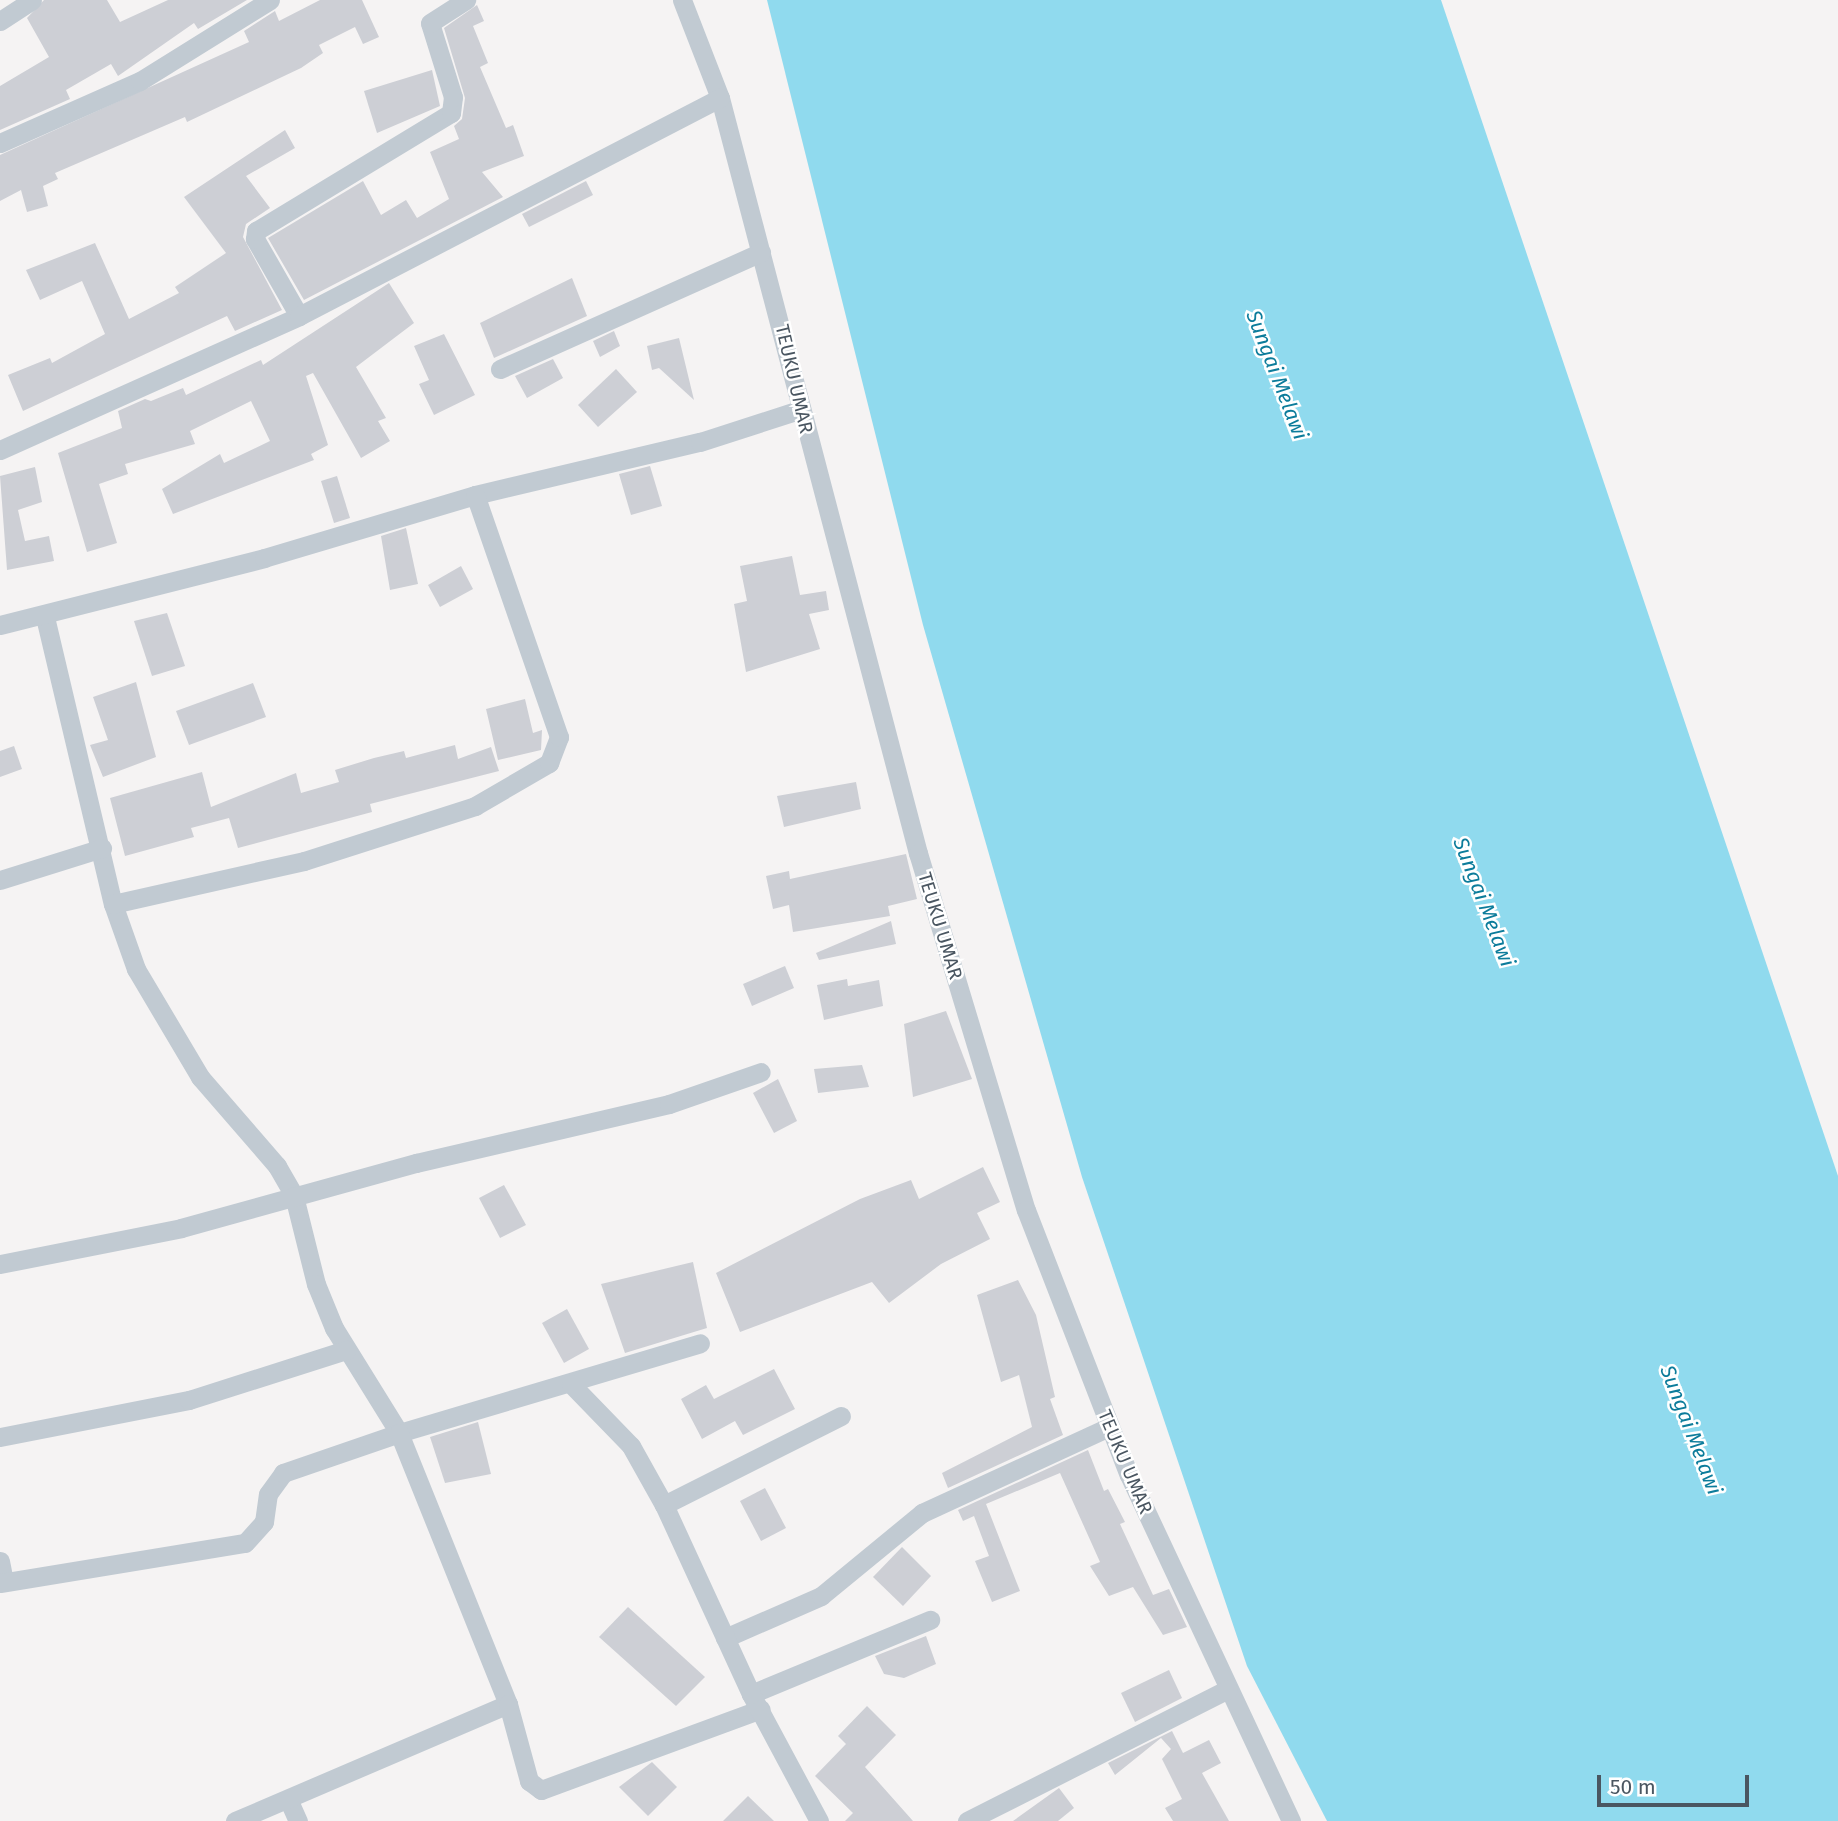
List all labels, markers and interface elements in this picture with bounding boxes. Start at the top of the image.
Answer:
water label: Sungai Melawi [1241,307,1313,443]
street label: TEUKU UMAR [770,322,818,436]
water label: Sungai Melawi [1448,834,1520,970]
street label: TEUKU UMAR [913,870,967,982]
water label: Sungai Melawi [1655,1362,1727,1498]
street label: TEUKU UMAR [1093,1406,1157,1518]
scale bar [1600,1762,1752,1806]
text: 50 m [1610,1774,1656,1800]

